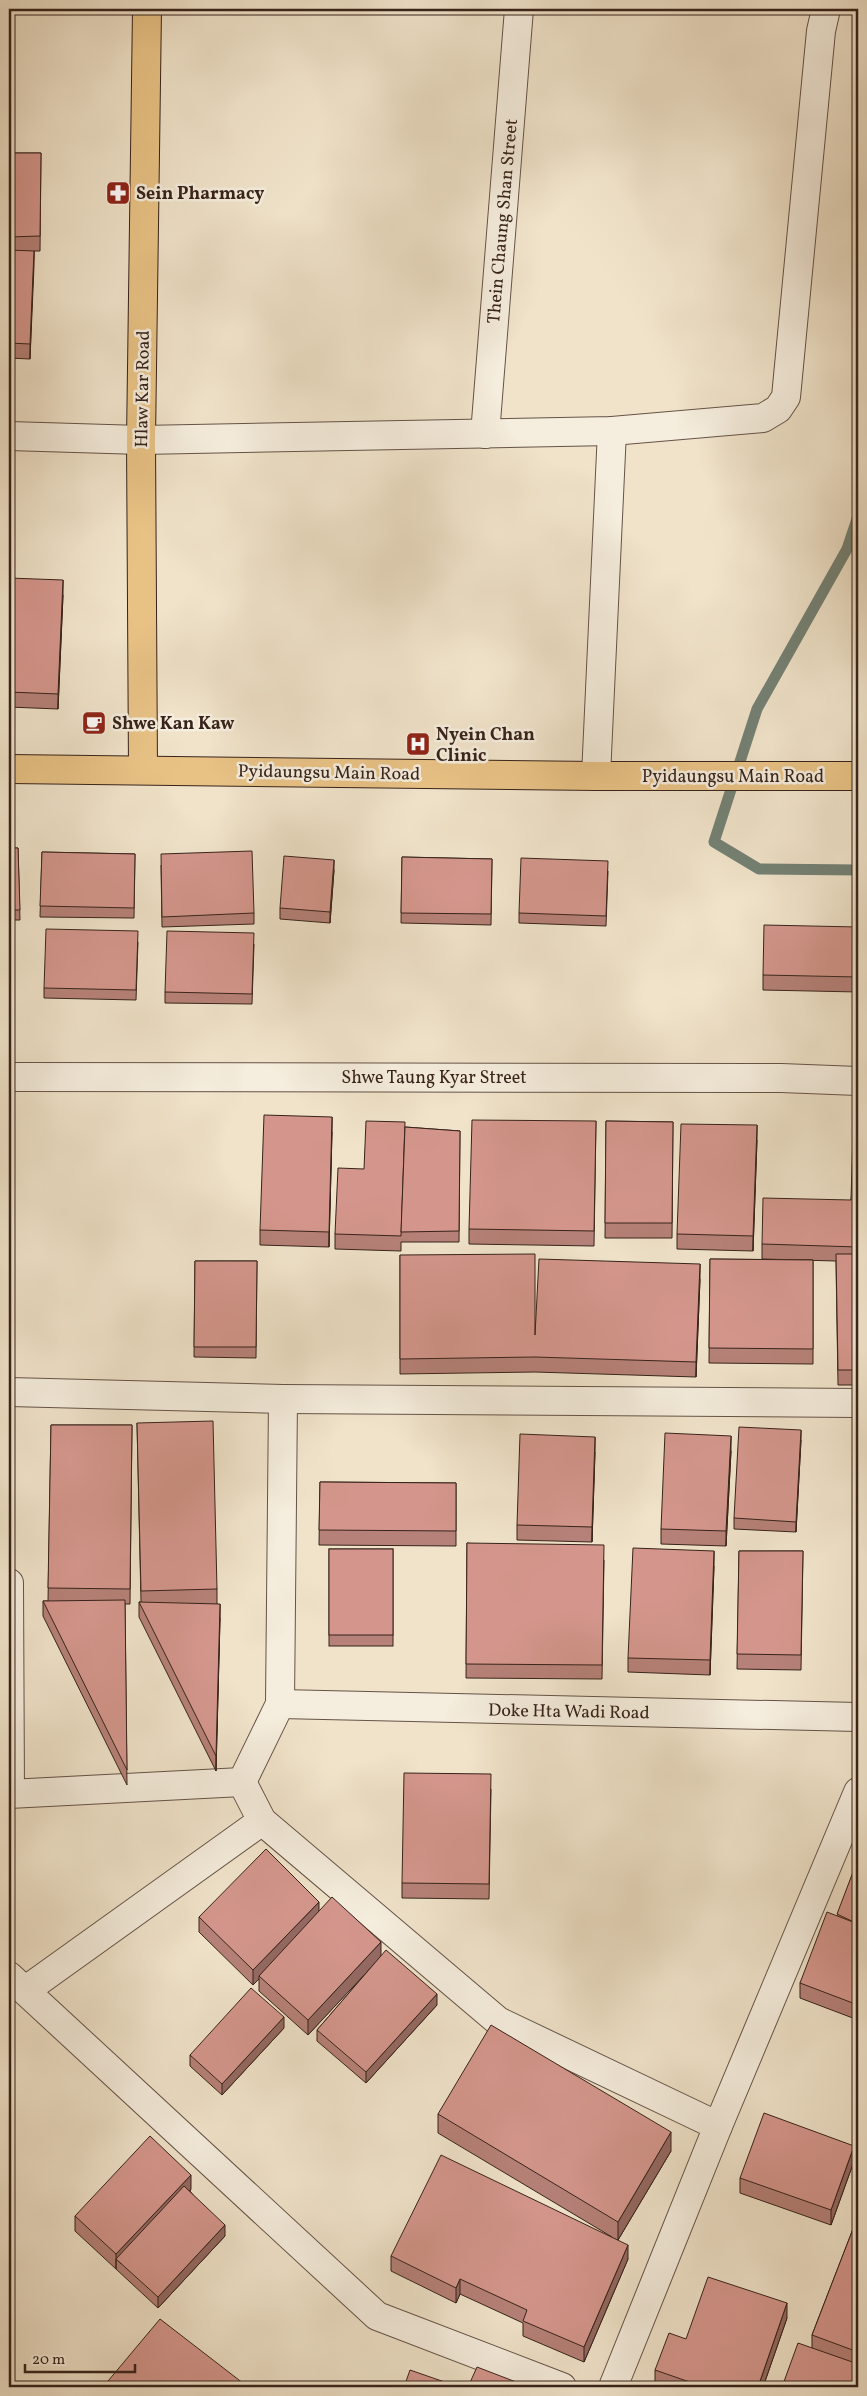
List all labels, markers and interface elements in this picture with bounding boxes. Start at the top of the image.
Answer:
street label: Thein Chaung Shan Street [482,118,525,325]
pharmacy icon: Sein Pharmacy [105,180,131,206]
place label: Sein Pharmacy [136,182,264,207]
street label: Hlaw Kar Road [130,330,157,448]
cafe icon: Shwe Kan Kaw [81,710,107,736]
place label: Shwe Kan Kaw [112,712,234,737]
place label: Nyein Chan Clinic [436,723,535,769]
hospital icon: Nyein Chan Clinic [405,731,431,757]
street label: Pyidaungsu Main Road [238,759,420,788]
street label: Pyidaungsu Main Road [642,765,824,790]
street label: Shwe Taung Kyar Street [341,1066,527,1091]
street label: Doke Hta Wadi Road [488,1699,650,1726]
scale bar [25,2341,135,2373]
text: 20 m [32,2350,65,2371]

